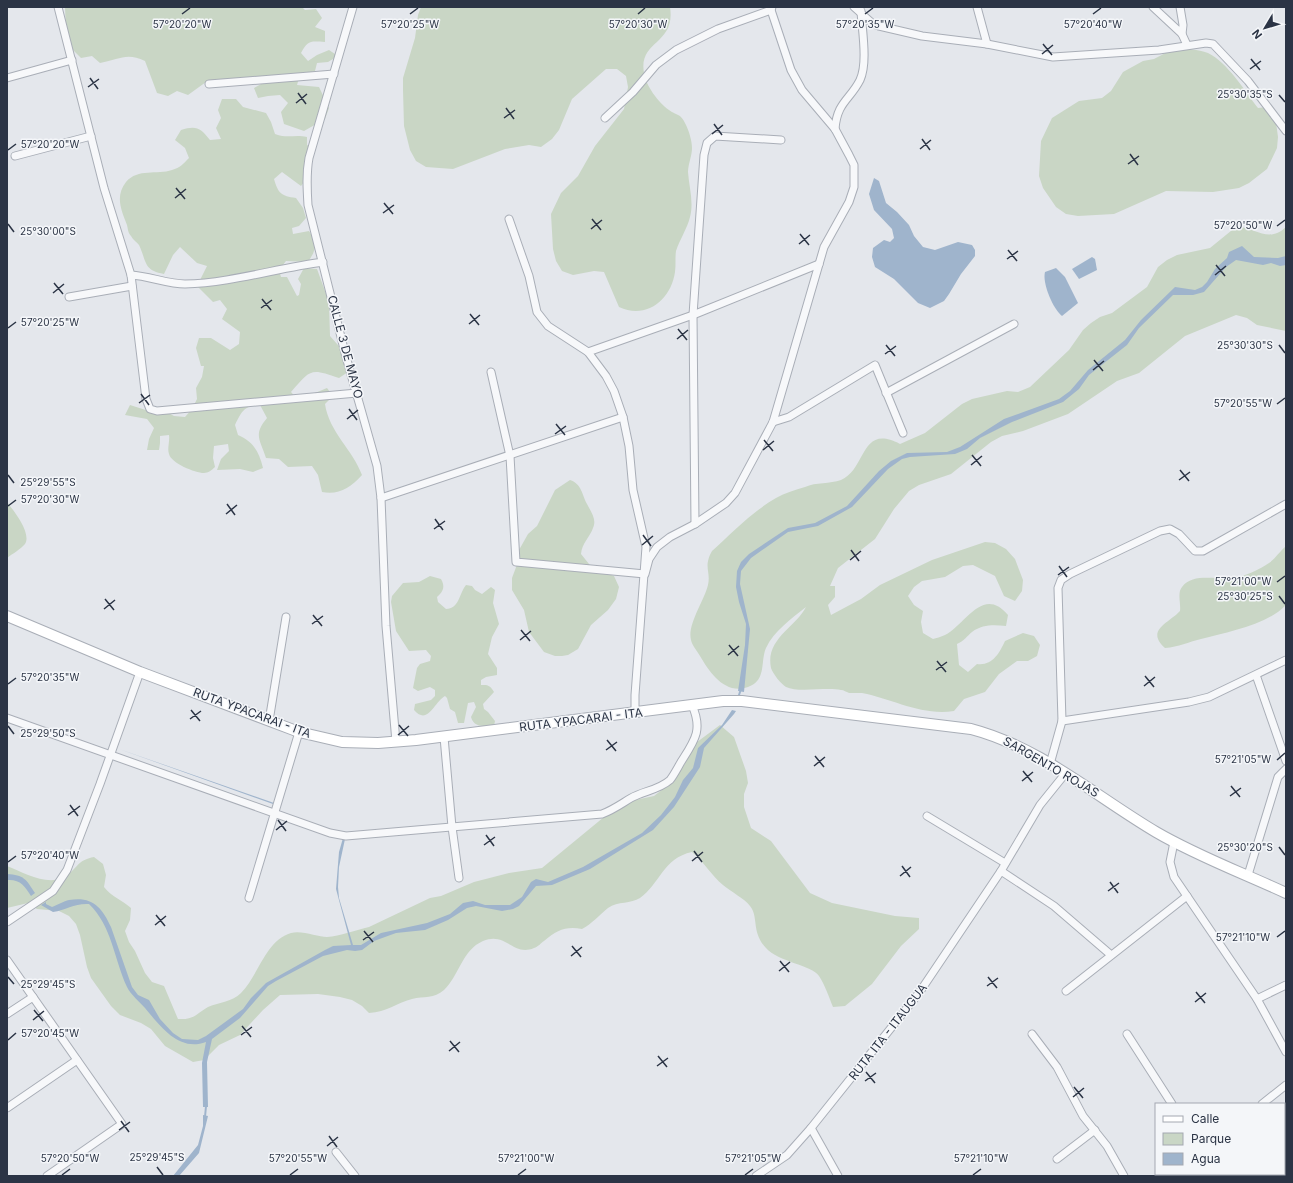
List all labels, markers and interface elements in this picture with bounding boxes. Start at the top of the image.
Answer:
north arrow [1245,8,1285,48]
text: 57°20'20"W [153,18,211,30]
text: 57°20'25"W [381,18,439,30]
text: 57°20'30"W [609,18,667,30]
text: 57°20'35"W [836,18,894,30]
text: 57°20'40"W [1064,18,1122,30]
text: N [1249,27,1265,42]
text: 25°30'35"S [1217,88,1273,100]
text: 57°20'20"W [21,138,79,150]
text: 57°20'50"W [1214,219,1272,231]
text: 25°30'00"S [20,225,76,237]
street label: CALLE 3 DE MAYO [325,294,366,400]
text: 57°20'25"W [21,316,79,328]
text: 25°30'30"S [1217,339,1273,351]
text: 57°20'55"W [1214,397,1272,409]
text: 25°29'55"S [20,476,76,488]
text: 57°20'30"W [21,493,79,505]
text: 57°21'00"W [1215,575,1271,587]
text: 25°30'25"S [1217,590,1273,602]
text: 57°20'35"W [21,671,79,683]
street label: RUTA YPACARAI - ITA [191,684,313,741]
street label: RUTA YPACARAI - ITA [518,704,644,735]
text: 25°29'50"S [20,727,76,739]
street label: SARGENTO ROJAS [1001,733,1102,800]
text: 57°21'05"W [1215,753,1271,765]
text: 25°30'20"S [1217,841,1273,853]
text: 57°20'40"W [21,849,79,861]
text: 57°21'10"W [1216,931,1270,943]
text: 25°29'45"S [20,978,76,990]
street label: RUTA ITA - ITAUGUA [845,980,930,1083]
text: 57°20'45"W [21,1027,79,1039]
legend [1155,1103,1285,1175]
text: Calle [1191,1111,1219,1126]
text: Parque [1191,1131,1231,1146]
text: 25°29'45"S [129,1151,185,1163]
text: Agua [1191,1151,1220,1166]
text: 57°20'50"W [41,1152,99,1164]
text: 57°20'55"W [269,1152,327,1164]
text: 57°21'00"W [498,1152,554,1164]
text: 57°21'05"W [725,1152,781,1164]
text: 57°21'10"W [954,1152,1008,1164]

